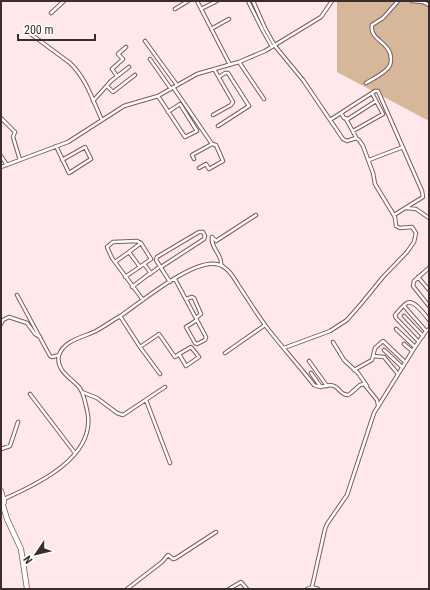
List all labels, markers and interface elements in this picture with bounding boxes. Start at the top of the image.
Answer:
scale bar [18,16,95,42]
text: 200 m [24,23,54,37]
north arrow [16,534,56,574]
text: N [21,553,35,566]

